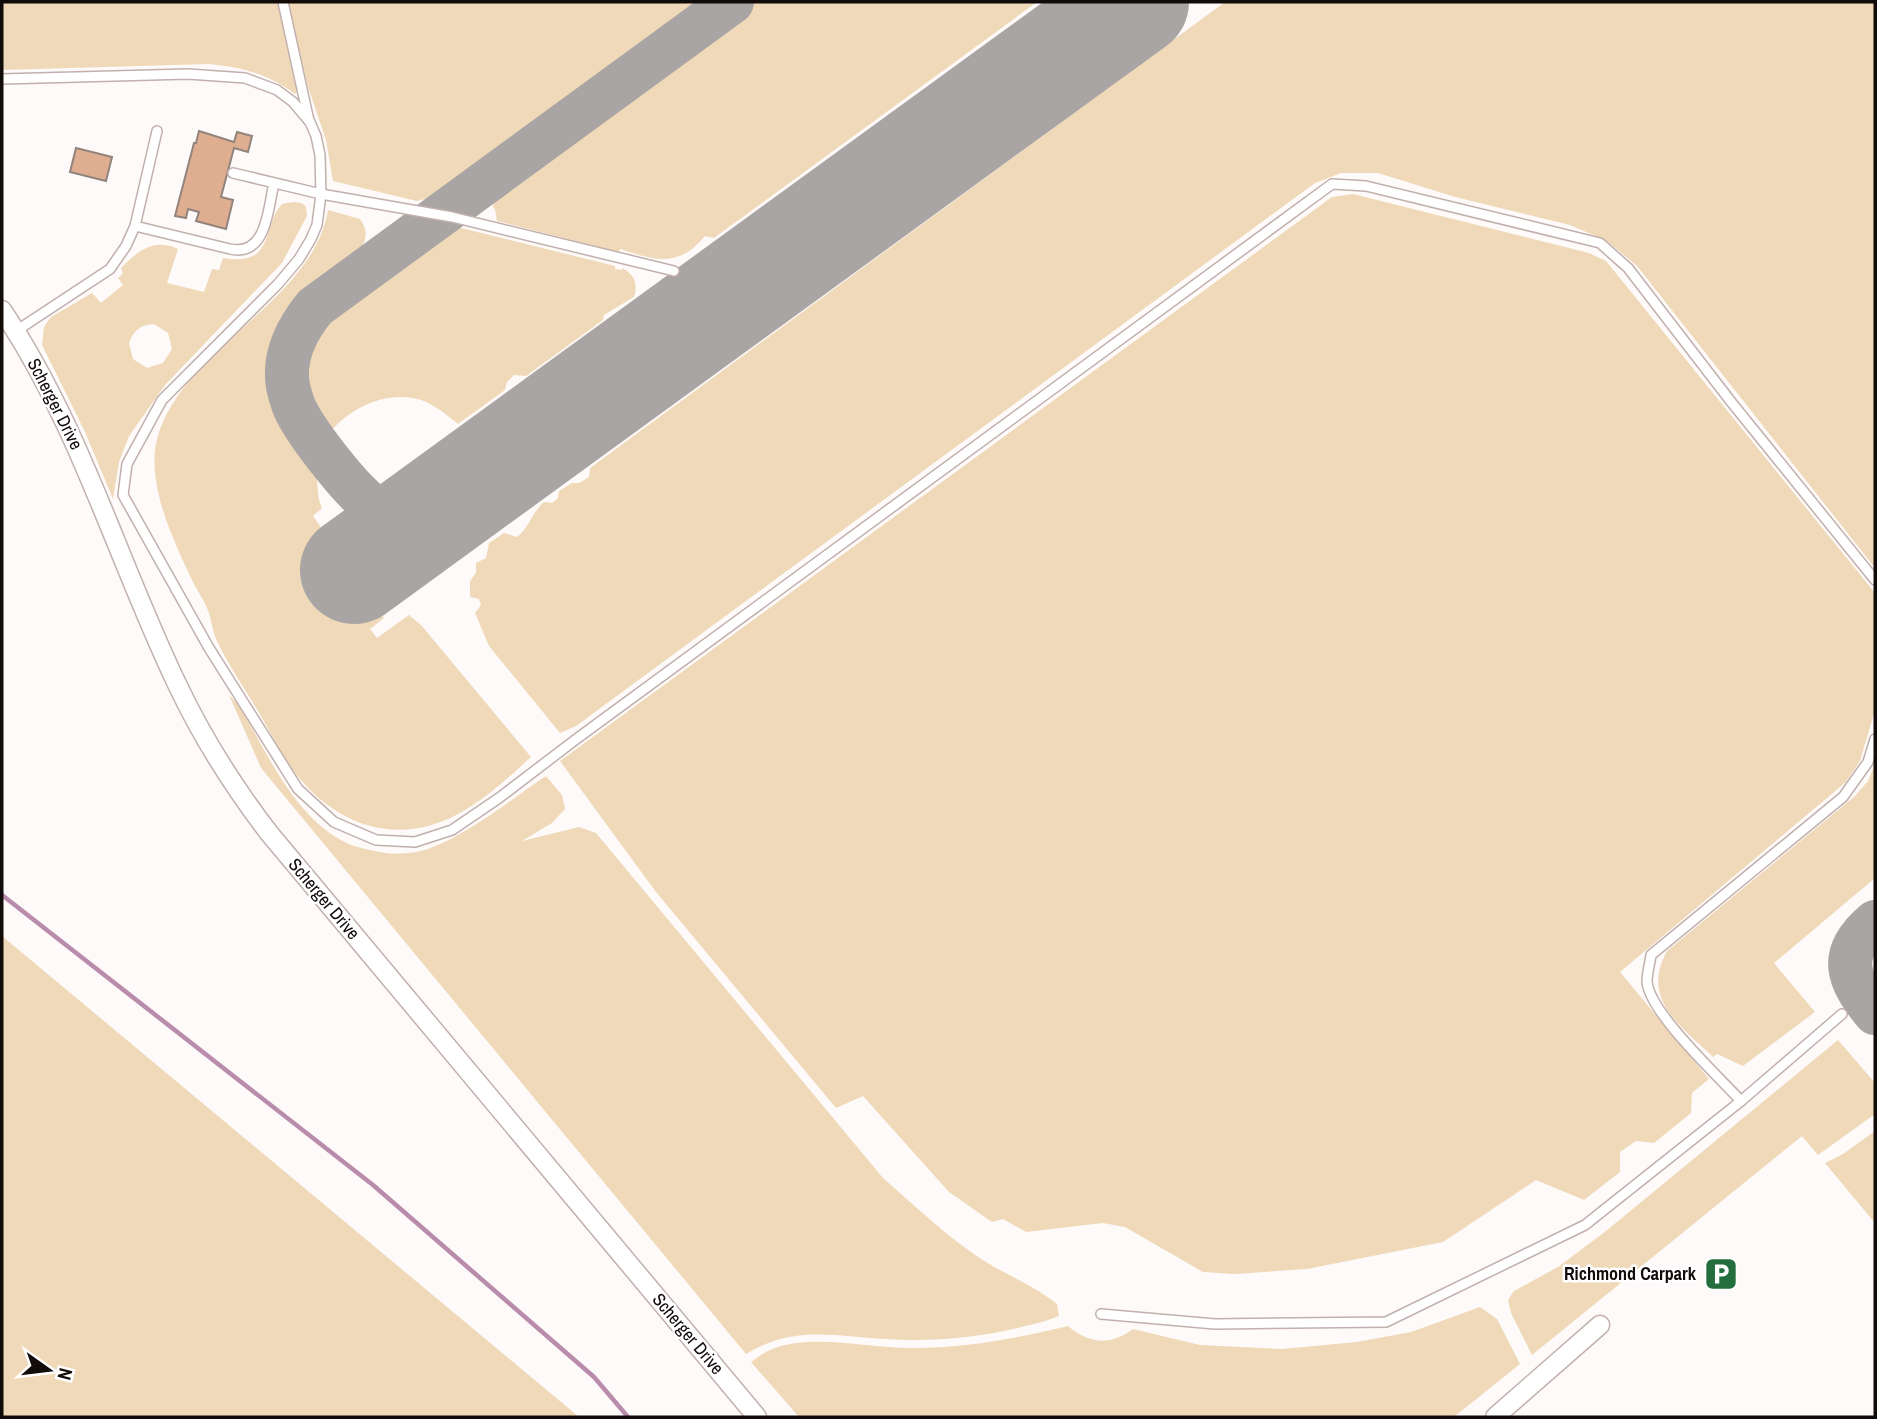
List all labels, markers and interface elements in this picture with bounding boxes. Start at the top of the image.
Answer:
street label: Scherger Drive [22,354,89,454]
street label: Scherger Drive [283,853,366,945]
parking icon: Richmond Carpark [1702,1255,1740,1293]
place label: Richmond Carpark [1564,1261,1697,1286]
street label: Scherger Drive [647,1288,730,1380]
north arrow [14,1335,84,1405]
text: N [52,1366,79,1383]

